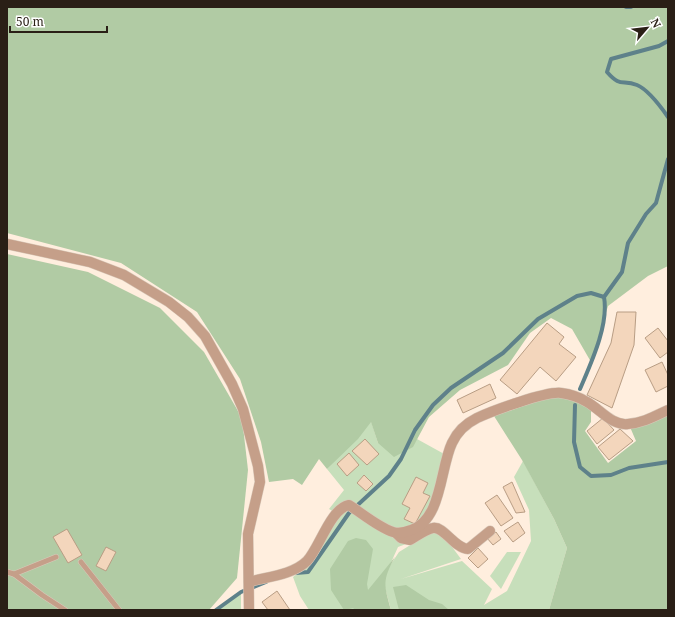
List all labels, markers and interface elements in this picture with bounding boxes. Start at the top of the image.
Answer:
scale bar [10,8,107,34]
north arrow [627,8,667,48]
text: 50 m [16,13,44,30]
text: N [648,16,665,31]

